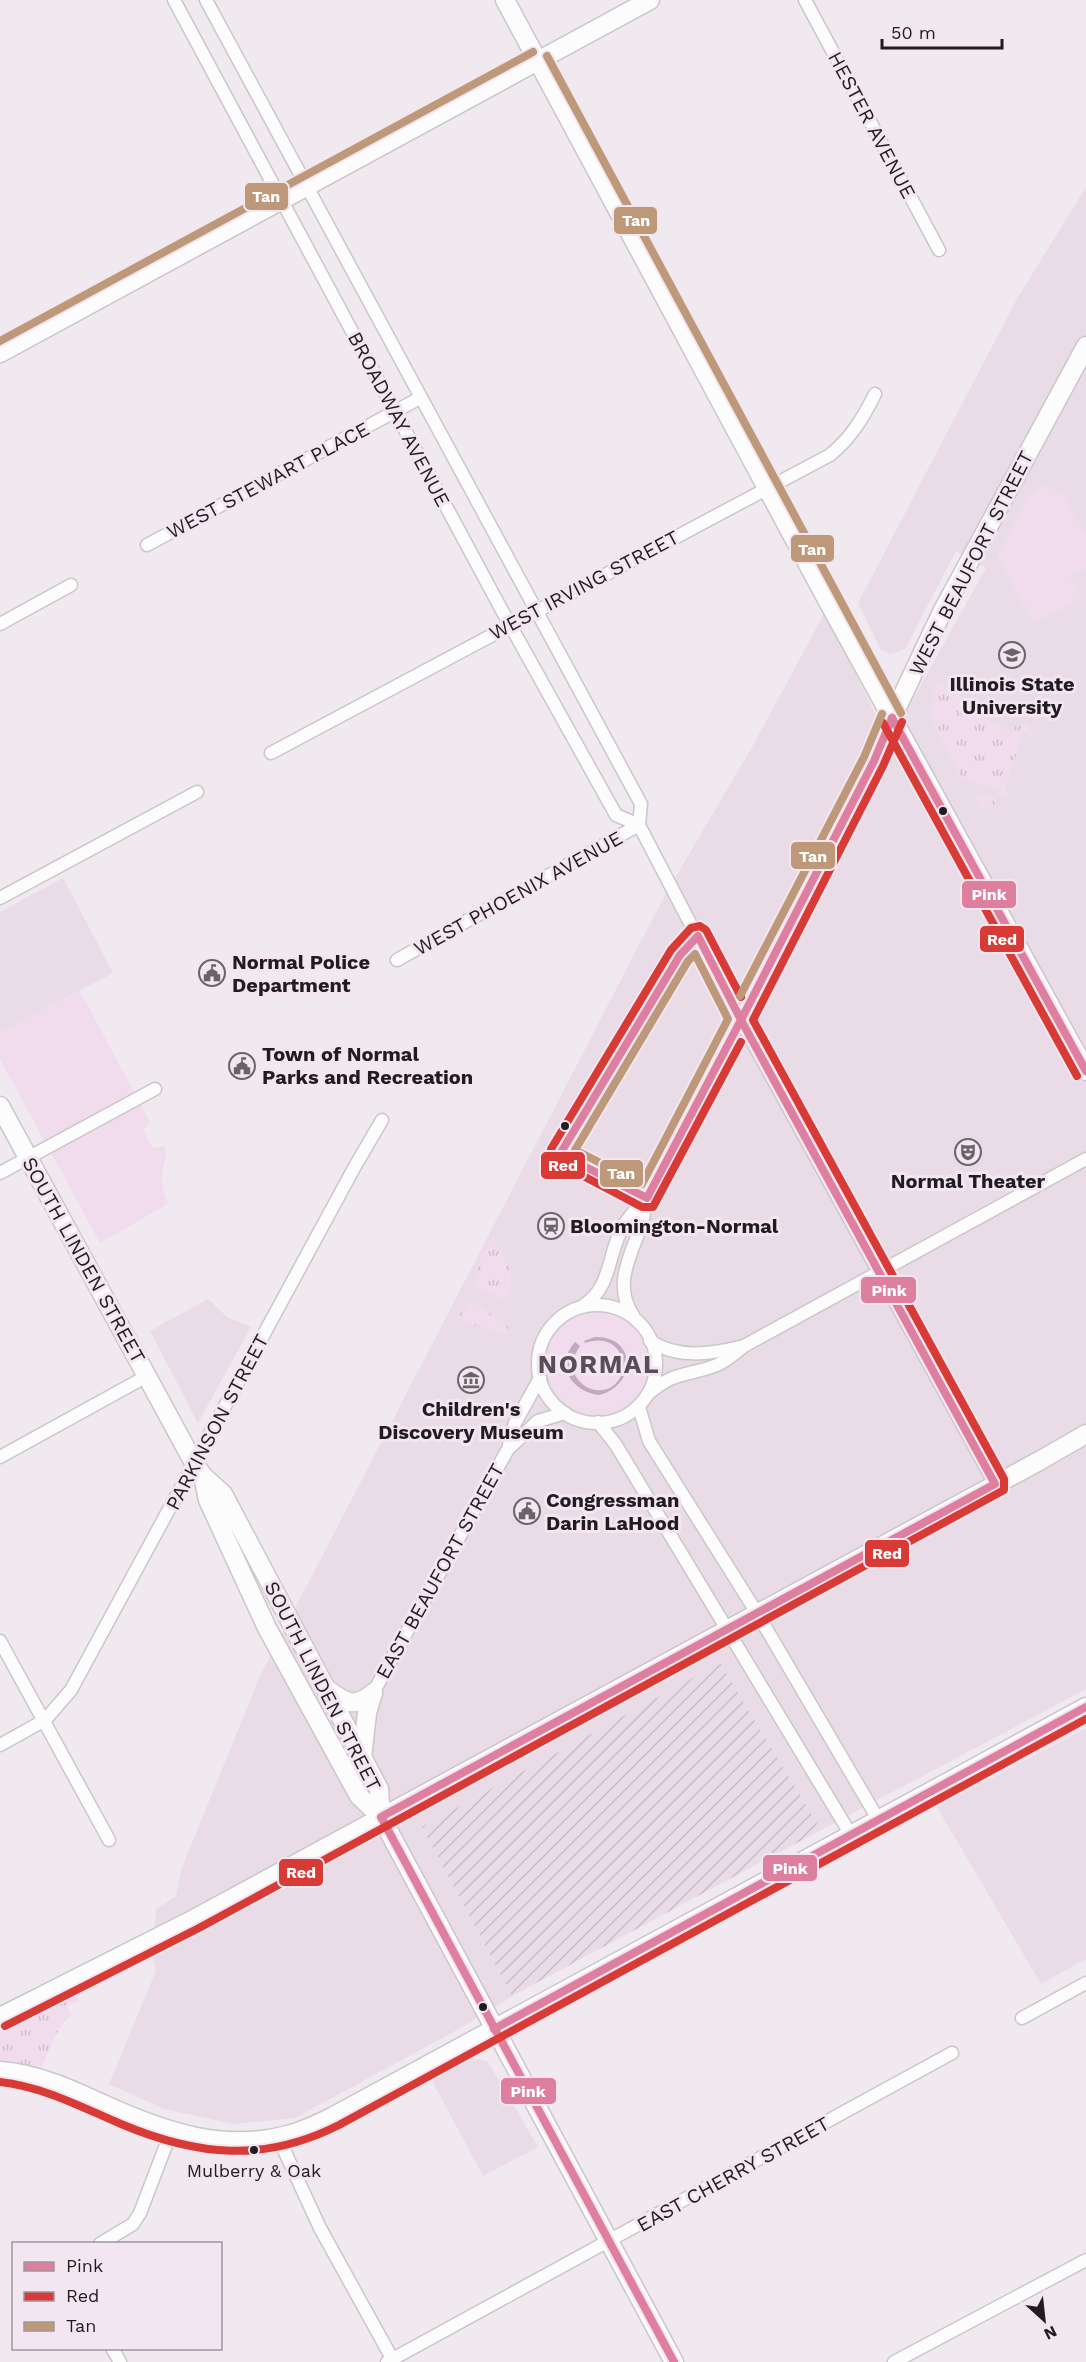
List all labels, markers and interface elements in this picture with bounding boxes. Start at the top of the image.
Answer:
scale bar [882,12,1002,50]
text: 50 m [891,22,936,43]
street label: HESTER AVENUE [823,47,921,203]
line badge: Tan [244,182,289,211]
text: Tan [252,187,280,206]
line badge: Tan [613,206,658,235]
text: Tan [622,211,650,230]
street label: BROADWAY AVENUE [343,328,455,510]
street label: WEST STEWART PLACE [163,416,373,544]
street label: WEST BEAUFORT STREET [904,447,1038,679]
street label: WEST IRVING STREET [485,525,683,645]
line badge: Tan [790,534,835,563]
text: Tan [798,540,826,559]
school or university icon: Illinois State University [997,640,1027,670]
place label: Illinois State University [949,672,1075,719]
unlabelled marker [937,805,949,817]
street label: WEST PHOENIX AVENUE [409,826,627,960]
line badge: Tan [790,841,836,870]
text: Tan [799,847,827,866]
line badge: Pink [961,880,1017,909]
text: Pink [971,885,1007,904]
line badge: Red [979,925,1025,953]
text: Red [987,930,1017,949]
place label: Normal Police Department [232,950,370,997]
public building icon: Normal Police Department [197,958,227,988]
place label: Town of Normal Parks and Recreation [262,1042,473,1089]
public building icon: Town of Normal Parks and Recreation [227,1051,257,1081]
unlabelled marker [559,1120,571,1132]
theatre icon: Normal Theater [953,1137,983,1167]
line badge: Red [540,1151,586,1180]
street label: SOUTH LINDEN STREET [17,1153,151,1367]
text: Red [548,1156,578,1175]
line badge: Tan [599,1159,644,1188]
text: Tan [607,1164,635,1183]
place label: Normal Theater [891,1169,1046,1193]
station icon: Bloomington-Normal [536,1211,566,1241]
place label: Bloomington-Normal [570,1214,779,1238]
line badge: Pink [860,1276,917,1304]
text: Pink [871,1281,907,1300]
street label: PARKINSON STREET [160,1330,274,1514]
district label: NORMAL [538,1349,660,1379]
museum icon: Children's Discovery Museum [456,1365,486,1395]
place label: Children's Discovery Museum [378,1397,564,1444]
street label: EAST BEAUFORT STREET [371,1459,509,1683]
place label: Congressman Darin LaHood [546,1488,679,1535]
public building icon: Congressman Darin LaHood [512,1496,542,1526]
line badge: Red [864,1539,910,1568]
text: Red [872,1544,902,1563]
street label: SOUTH LINDEN STREET [260,1577,386,1795]
line badge: Pink [762,1854,818,1882]
line badge: Red [278,1858,324,1887]
text: Pink [772,1859,808,1878]
text: Red [286,1863,316,1882]
unlabelled marker [477,2001,489,2013]
line badge: Pink [500,2077,557,2105]
text: Pink [510,2082,546,2101]
street label: EAST CHERRY STREET [633,2111,833,2237]
marker: Mulberry & Oak [248,2144,260,2156]
place label: Mulberry & Oak [187,2160,321,2181]
legend [12,2242,222,2350]
text: Pink [66,2255,103,2276]
text: Red [66,2285,99,2306]
north arrow [1014,2290,1074,2350]
text: Tan [66,2315,96,2336]
text: N [1041,2322,1060,2344]

